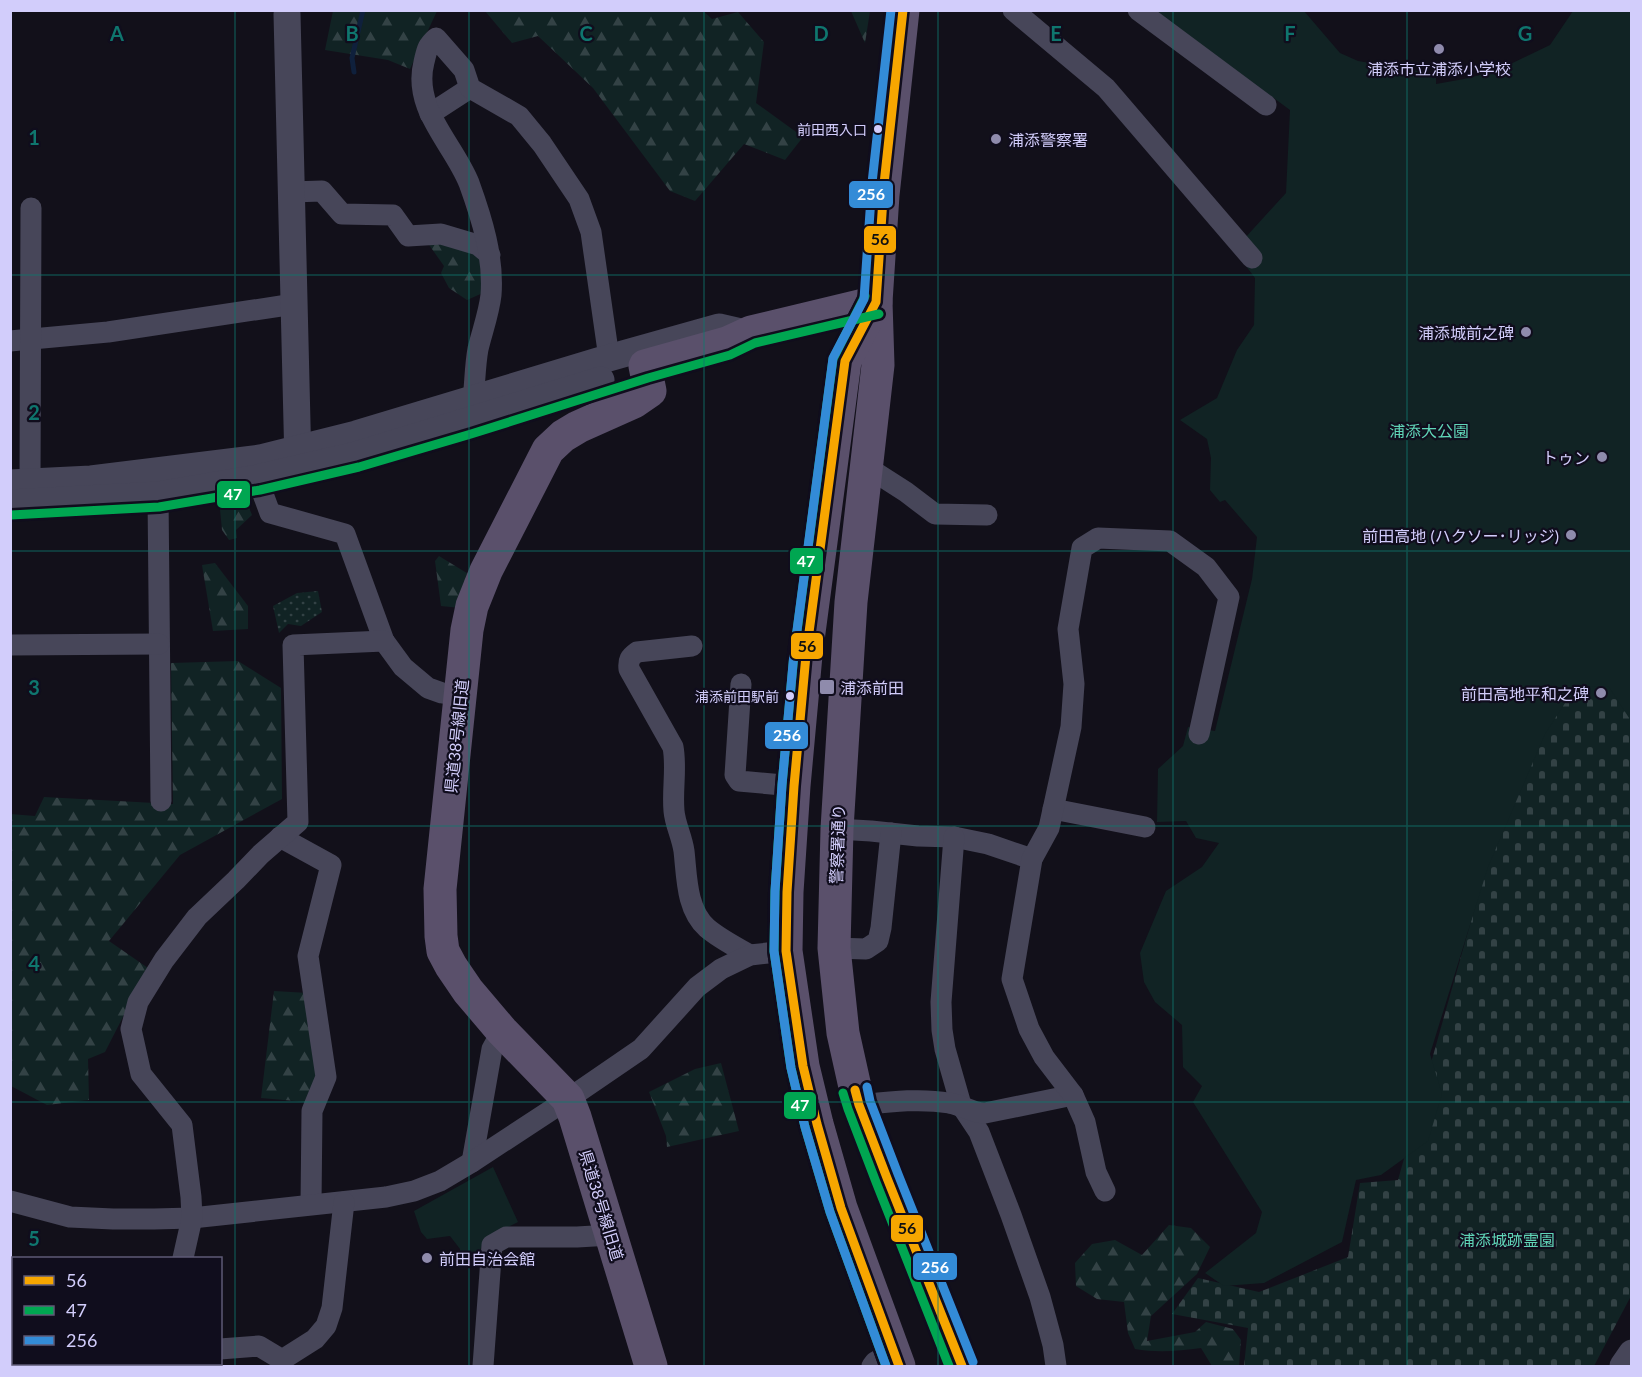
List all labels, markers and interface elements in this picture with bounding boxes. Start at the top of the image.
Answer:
text: A [109,21,124,45]
text: B [345,21,359,45]
text: C [579,21,593,45]
text: D [813,21,829,45]
text: E [1050,21,1062,45]
text: F [1284,21,1296,45]
text: G [1518,21,1532,45]
marker: 浦添市立浦添小学校 [1432,42,1446,56]
place label: 浦添市立浦添小学校 [1367,59,1511,78]
place label: 前田西入口 [797,121,867,138]
marker: 前田西入口 [872,123,884,135]
text: 1 [28,125,40,149]
place label: 浦添警察署 [1008,130,1088,149]
marker: 浦添警察署 [989,132,1003,146]
line badge: 256 [848,180,894,209]
text: 256 [857,184,885,203]
line badge: 56 [863,225,897,254]
text: 56 [871,229,889,248]
place label: 浦添城前之碑 [1418,323,1514,342]
marker: 浦添城前之碑 [1519,325,1533,339]
text: 2 [28,400,40,424]
park label: 浦添大公園 [1389,421,1469,440]
place label: トゥン [1542,448,1590,467]
marker: トゥン [1595,450,1609,464]
line badge: 47 [216,480,251,509]
text: 47 [224,484,242,503]
place label: 前田高地 (ハクソー･リッジ) [1362,526,1559,545]
marker: 前田高地 (ハクソー･リッジ) [1564,528,1578,542]
line badge: 47 [789,547,824,575]
text: 47 [797,551,815,570]
line badge: 56 [790,632,824,660]
text: 56 [798,636,816,655]
text: 3 [28,675,40,699]
street label: 県道38号線旧道 [441,678,471,794]
marker: 浦添前田 [818,678,836,696]
place label: 浦添前田 [840,678,904,697]
place label: 前田高地平和之碑 [1461,684,1589,703]
marker: 前田高地平和之碑 [1594,686,1608,700]
place label: 浦添前田駅前 [695,688,779,705]
marker: 浦添前田駅前 [784,690,796,702]
line badge: 256 [764,721,809,750]
text: 256 [773,725,801,744]
street label: 警察署通り [826,804,848,884]
text: 4 [28,951,40,975]
line badge: 47 [783,1091,817,1120]
text: 47 [791,1095,809,1114]
street label: 県道38号線旧道 [576,1147,628,1263]
line badge: 56 [890,1214,924,1243]
text: 56 [898,1218,916,1237]
text: 5 [28,1226,40,1250]
park label: 浦添城跡霊園 [1459,1230,1555,1249]
place label: 前田自治会館 [439,1249,535,1268]
marker: 前田自治会館 [420,1251,434,1265]
line badge: 256 [912,1252,958,1281]
legend [12,1257,222,1365]
text: 256 [921,1257,949,1276]
text: 56 [66,1269,87,1291]
text: 47 [66,1299,87,1321]
text: 256 [66,1329,97,1351]

